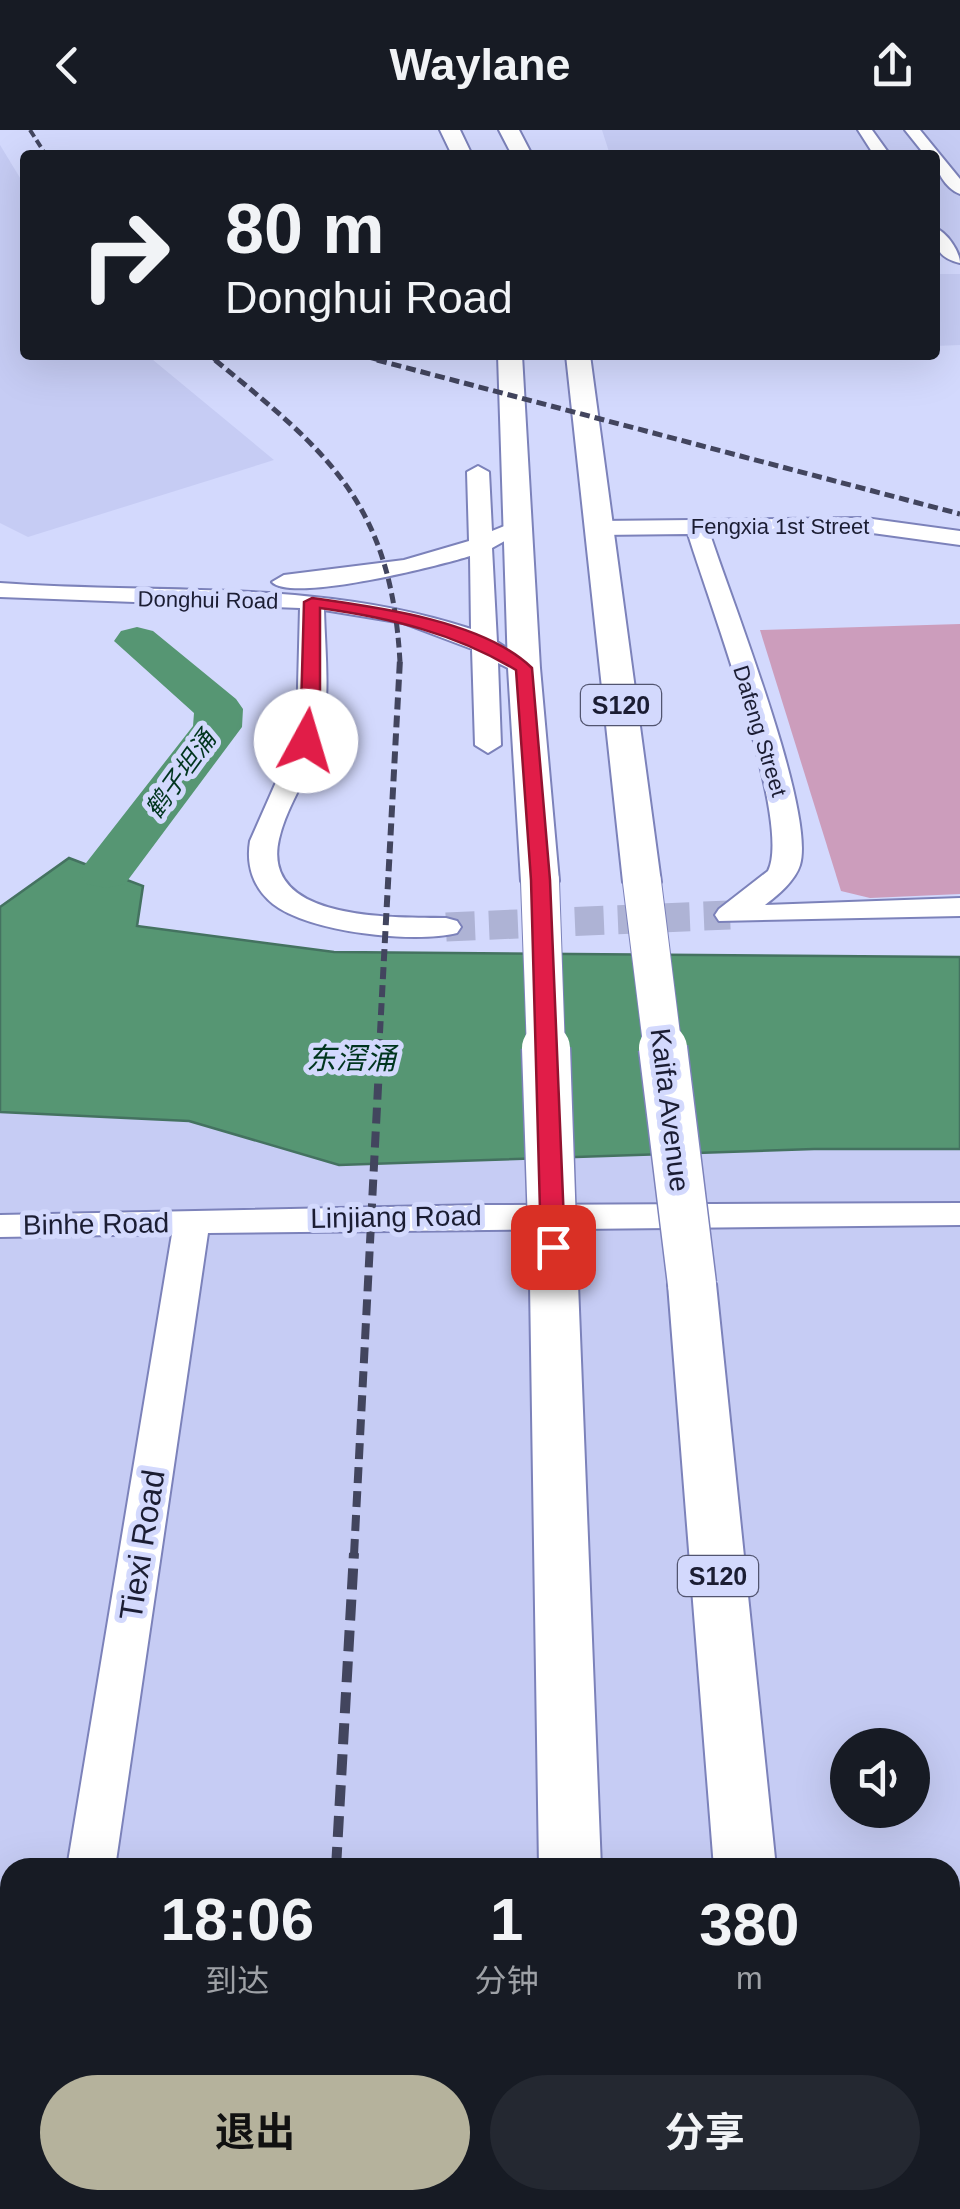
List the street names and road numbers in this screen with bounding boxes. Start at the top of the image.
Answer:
street label: Fengxia 1st Street [691,514,869,539]
street label: Donghui Road [137,586,279,614]
street label: Dafeng Street [728,662,792,800]
road number: S120 [581,685,661,725]
street label: Kaifa Avenue [645,1026,695,1194]
street label: Linjiang Road [310,1200,482,1234]
street label: Binhe Road [23,1207,169,1241]
street label: Tiexi Road [112,1467,172,1623]
road number: S120 [678,1556,758,1596]

